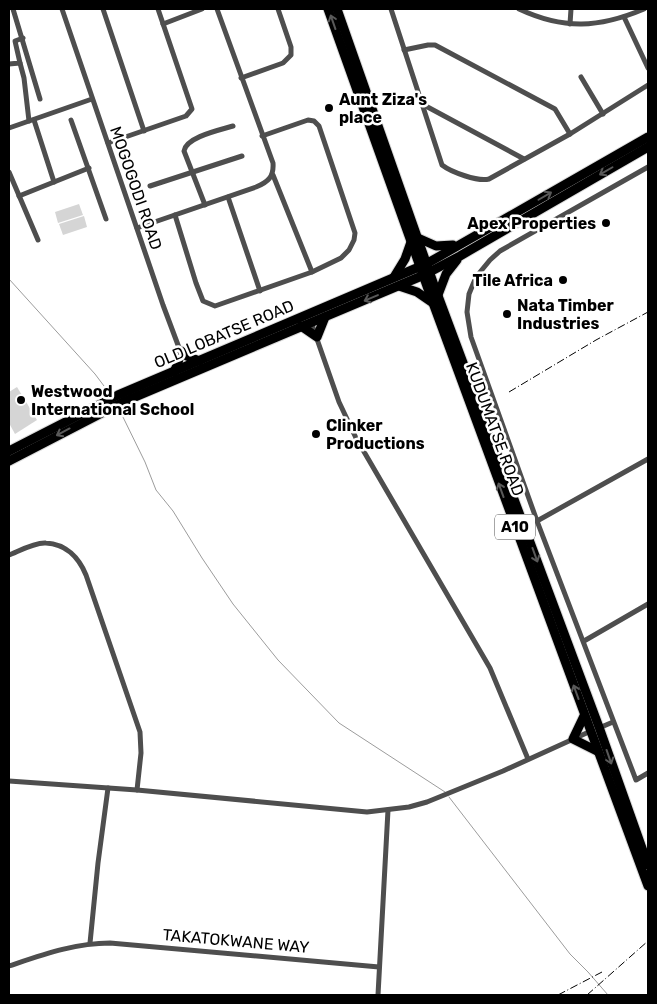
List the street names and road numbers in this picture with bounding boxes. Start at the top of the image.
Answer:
street label: MOGOGODI ROAD [106,124,166,252]
street label: OLD LOBATSE ROAD [151,296,297,372]
street label: KUDUMATSE ROAD [462,360,528,498]
road number: A10 [495,514,535,540]
street label: TAKATOKWANE WAY [162,925,310,957]

